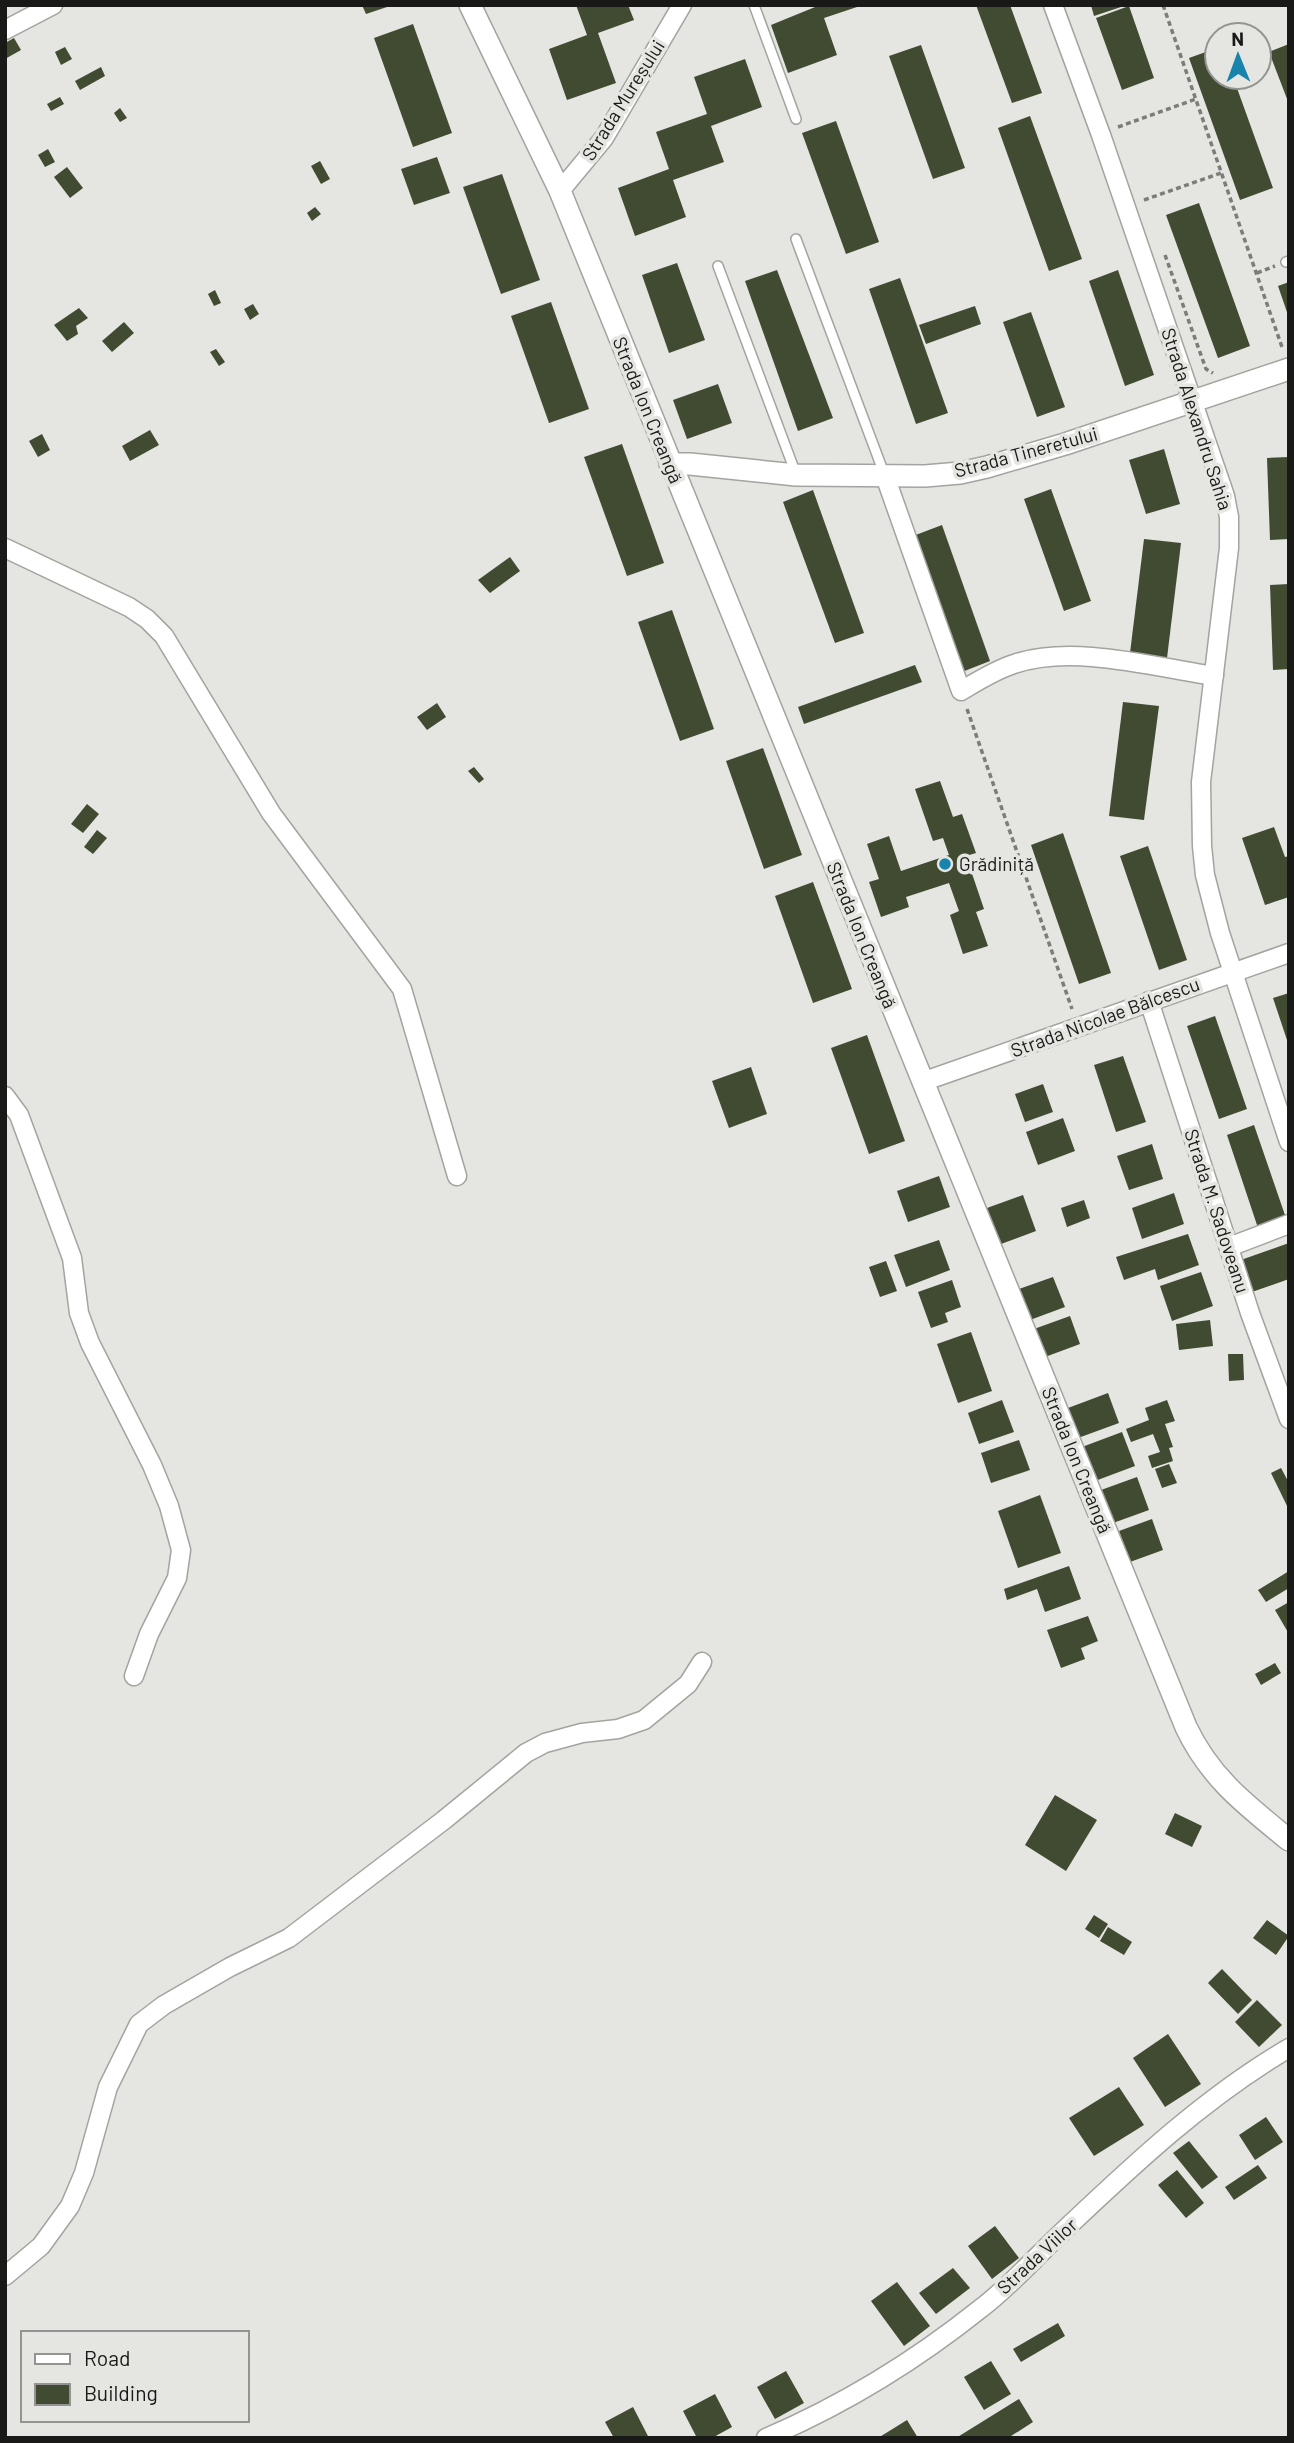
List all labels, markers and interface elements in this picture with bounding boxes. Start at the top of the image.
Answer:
north arrow [1203,21,1273,91]
text: N [1231,27,1244,50]
street label: Strada Mureșului [576,35,669,164]
street label: Strada Alexandru Sahia [1157,325,1238,513]
street label: Strada Ion Creangă [609,333,688,486]
street label: Strada Tineretului [952,421,1100,482]
place label: Grădiniță [959,852,1034,875]
marker: Grădiniță [937,856,953,872]
street label: Strada Ion Creangă [823,858,902,1011]
street label: Strada Nicolae Bălcescu [1007,972,1202,1061]
street label: Strada M. Sadoveanu [1180,1126,1255,1296]
street label: Strada Ion Creangă [1038,1383,1117,1536]
street label: Strada Viilor [992,2213,1081,2298]
legend [21,2331,248,2422]
text: Road [84,2345,130,2370]
text: Building [84,2380,158,2405]

